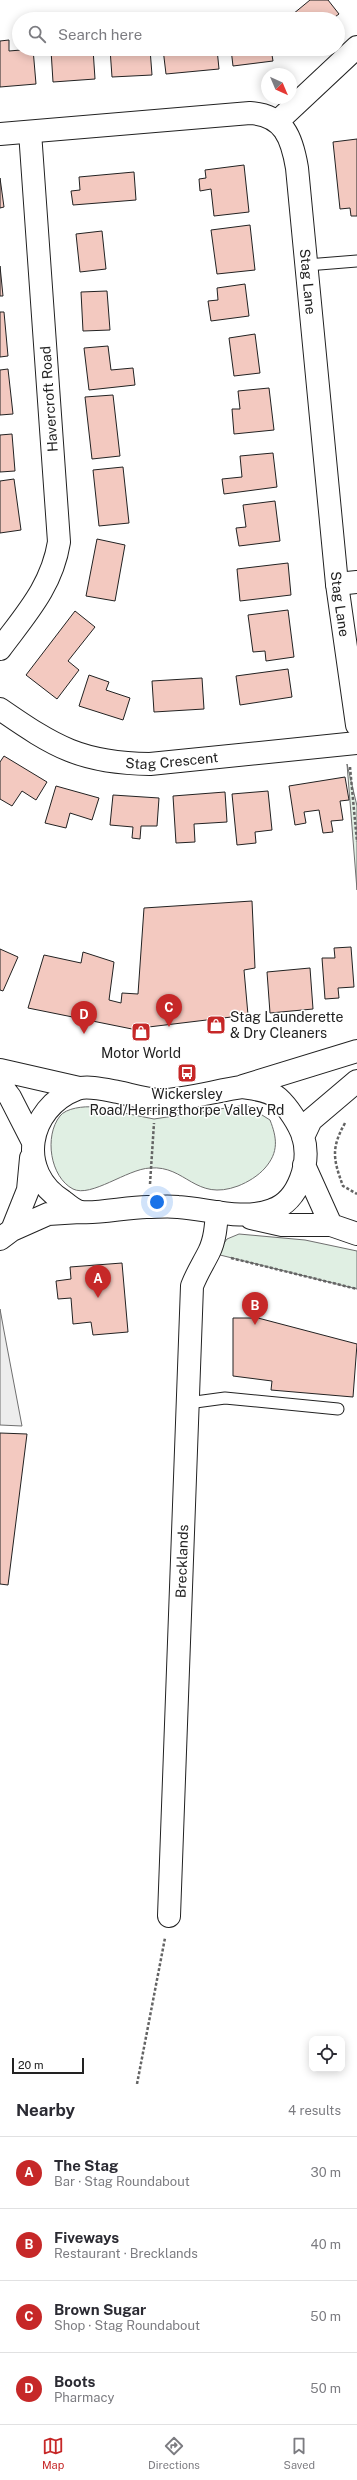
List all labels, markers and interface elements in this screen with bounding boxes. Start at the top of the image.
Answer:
search box [12,12,345,56]
icon: search [26,23,48,45]
text: Search here [58,26,142,43]
north arrow [261,68,297,104]
street label: Stag Lane [297,248,319,315]
street label: Havercroft Road [37,346,61,452]
street label: Stag Lane [328,570,352,638]
street label: Stag Crescent [125,749,219,772]
pin: C [156,994,182,1027]
pin: D [71,1001,97,1034]
place label: Stag Launderette & Dry Cleaners [230,1009,344,1041]
shop icon: Stag Launderette & Dry Cleaners [205,1014,227,1036]
shop icon: Motor World [130,1021,152,1043]
place label: Motor World [101,1045,181,1061]
bus stop icon: Wickersley Road/Herringthorpe Valley Rd [176,1062,198,1084]
place label: Wickersley Road/Herringthorpe Valley Rd [90,1086,284,1118]
your location [147,1192,167,1212]
pin: A [85,1265,111,1298]
pin: B [242,1292,268,1325]
street label: Brecklands [173,1524,191,1598]
map controls [309,2036,345,2072]
button: locate [309,2036,345,2072]
scale bar [12,2056,84,2075]
text: 20 m [18,2059,43,2071]
text: Nearby [16,2100,75,2120]
text: 4 results [288,2103,341,2118]
text: The Stag [54,2157,118,2174]
text: A [24,2165,34,2180]
text: 30 m [311,2165,341,2180]
text: Bar · Stag Roundabout [54,2174,190,2189]
text: Fiveways [54,2229,119,2246]
text: B [25,2237,33,2252]
text: 40 m [310,2237,341,2252]
text: Restaurant · Brecklands [54,2246,198,2261]
text: Brown Sugar [54,2301,146,2318]
text: C [24,2309,34,2324]
text: 50 m [310,2309,341,2324]
text: Shop · Stag Roundabout [54,2318,200,2333]
text: Boots [54,2373,96,2390]
text: D [24,2381,34,2396]
text: 50 m [310,2381,341,2396]
text: Pharmacy [54,2390,114,2405]
tab: Map [42,2435,64,2471]
tab: Directions [148,2435,200,2471]
tab: Saved [284,2435,315,2471]

